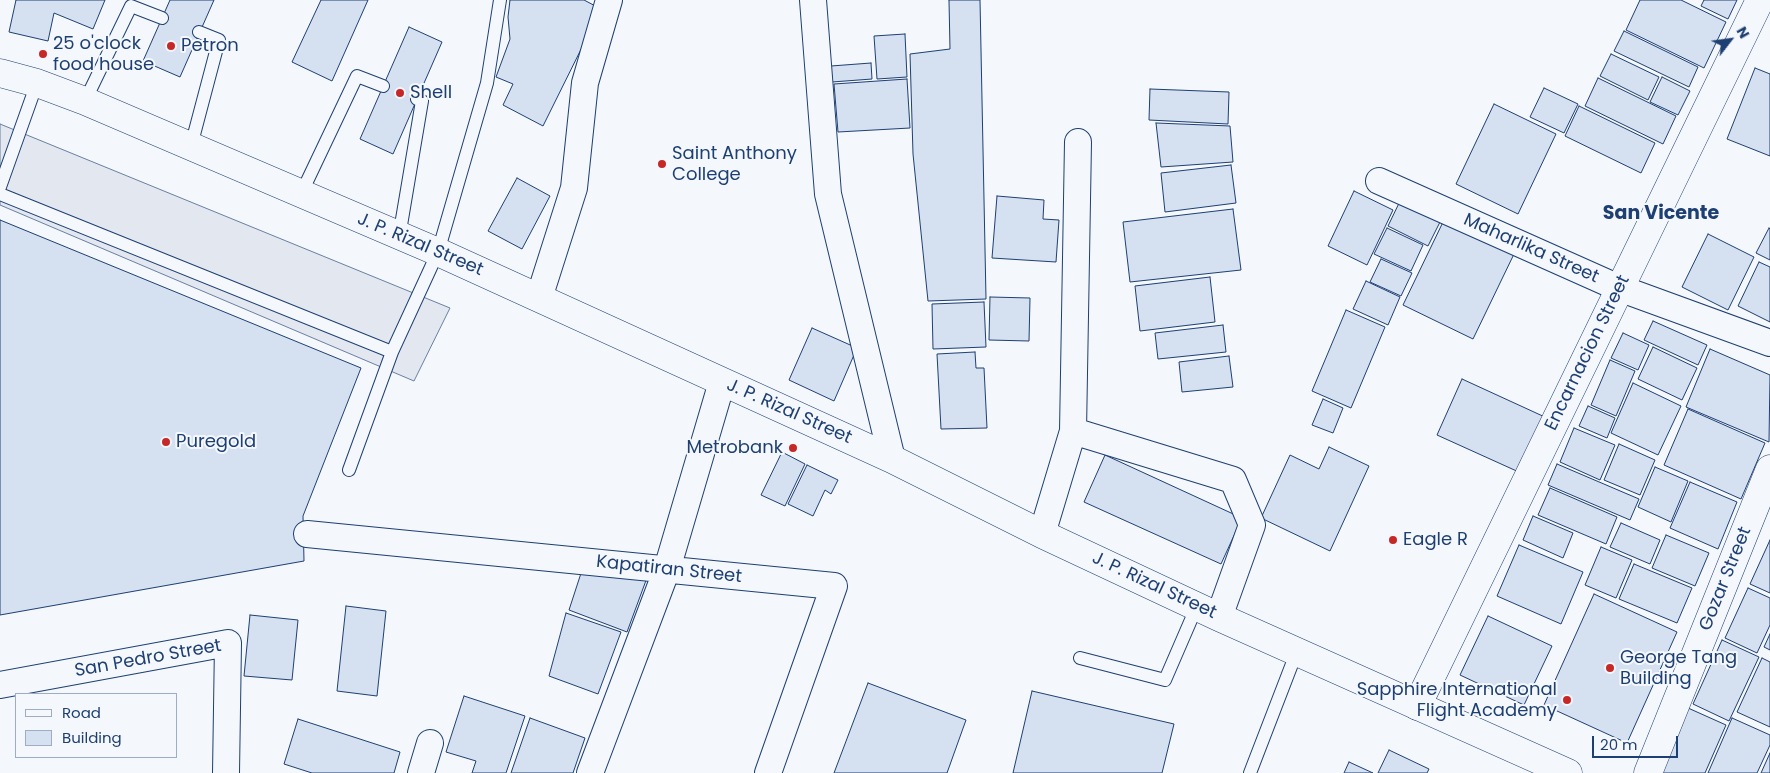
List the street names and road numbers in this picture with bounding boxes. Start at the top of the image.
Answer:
street label: J. P. Rizal Street [354,209,486,281]
street label: Maharlika Street [1460,209,1602,289]
street label: Encarnacion Street [1541,272,1635,434]
street label: J. P. Rizal Street [723,375,855,449]
street label: Gozar Street [1695,524,1757,634]
street label: J. P. Rizal Street [1088,548,1220,624]
street label: Kapatiran Street [595,552,743,588]
street label: San Pedro Street [73,635,223,683]

